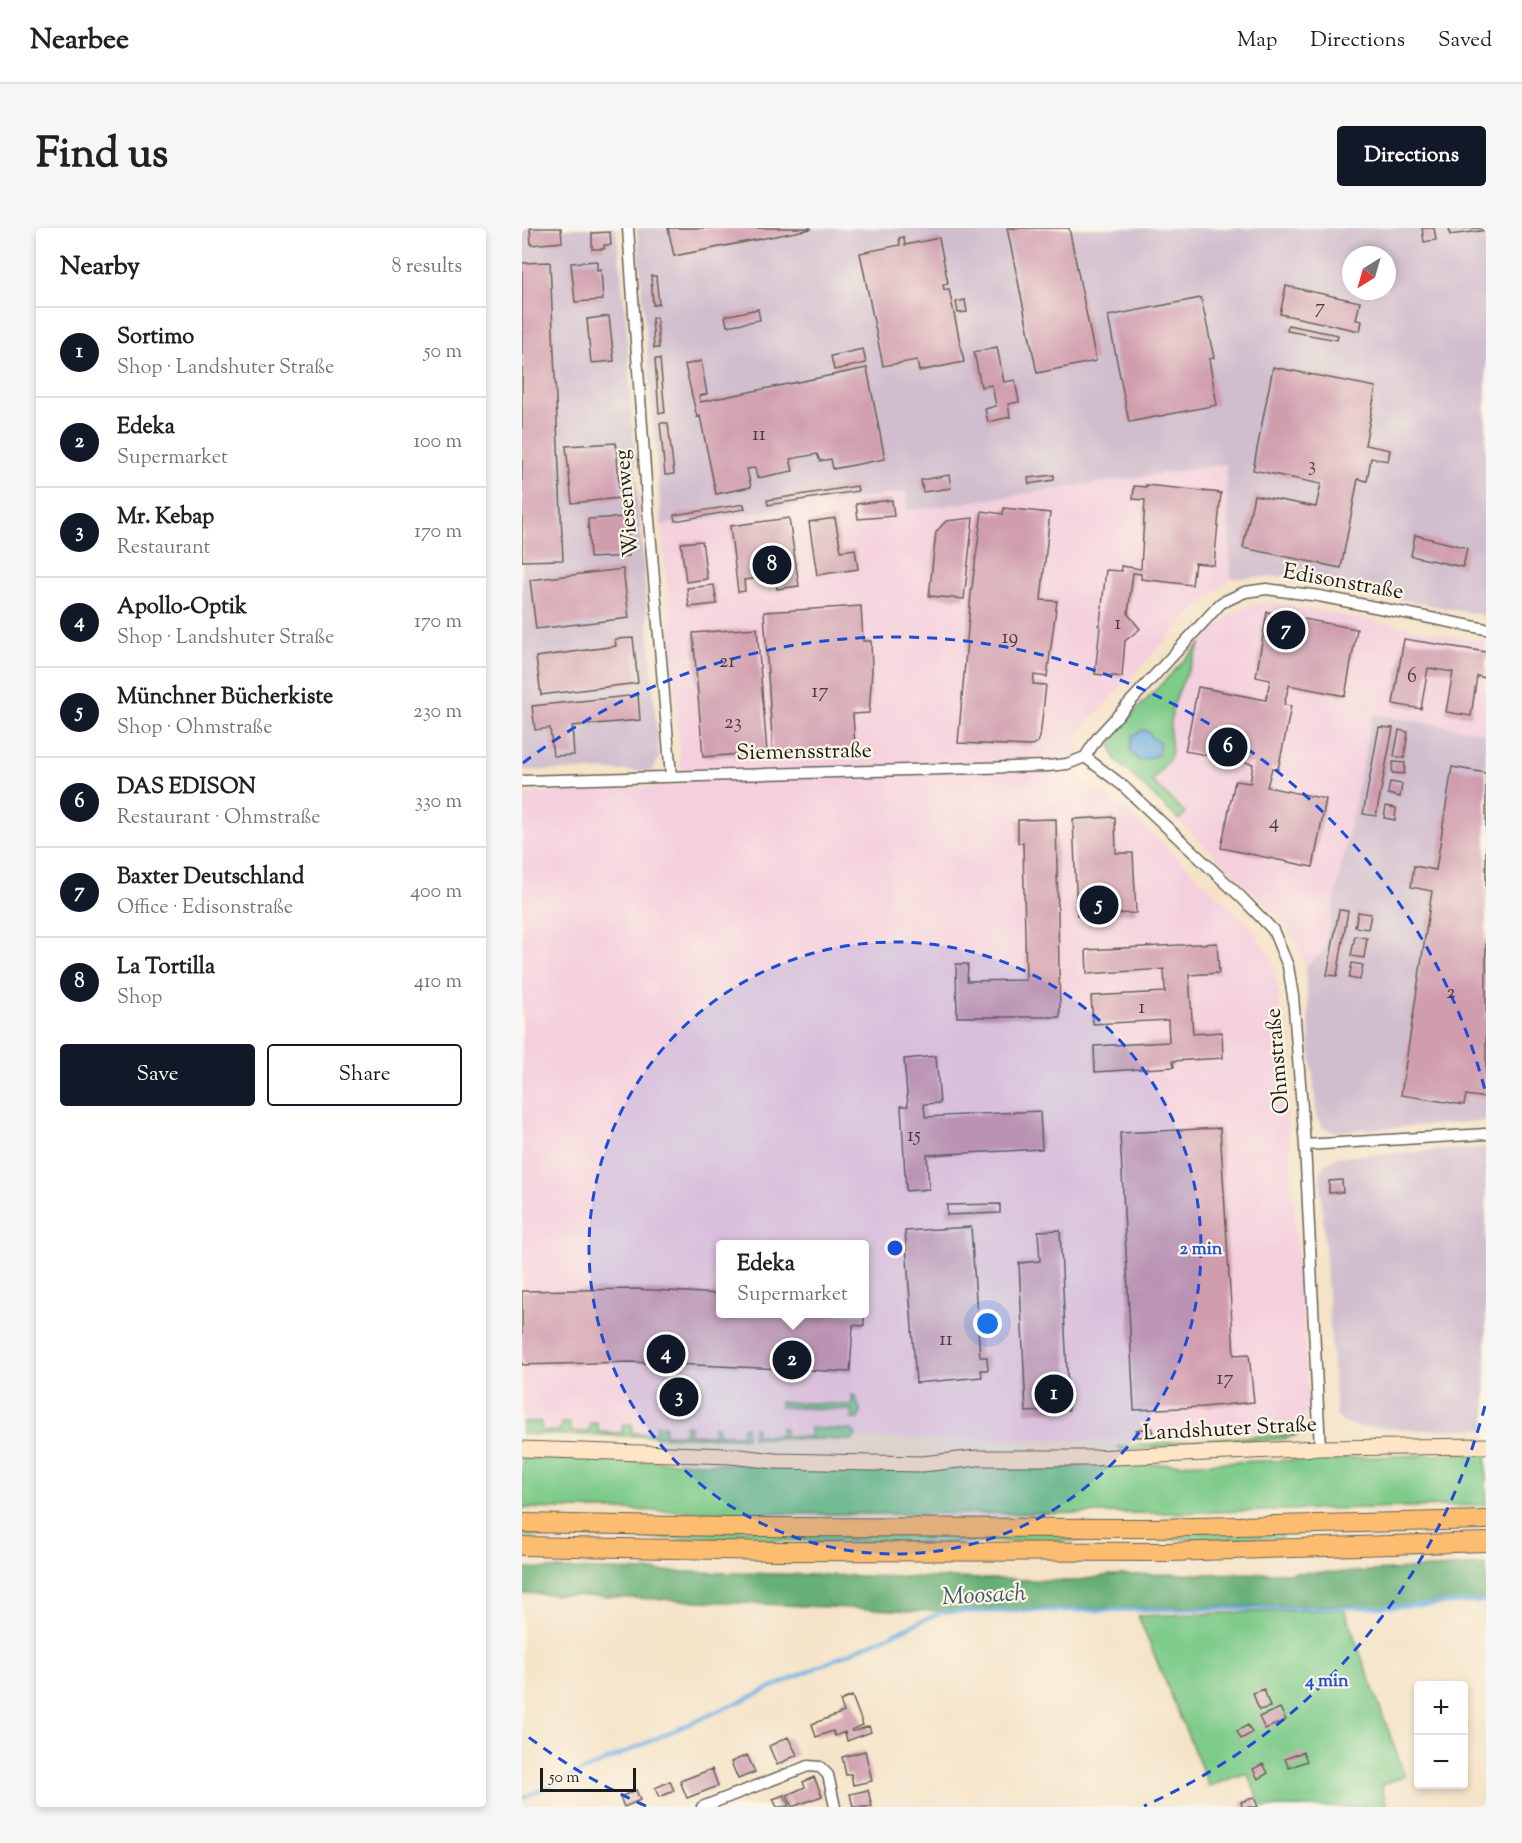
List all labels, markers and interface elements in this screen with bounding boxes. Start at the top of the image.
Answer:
text: Nearbee [30,21,129,61]
text: Map [1237,26,1277,56]
text: Directions [1310,26,1405,56]
text: Saved [1438,26,1492,56]
text: Find us [36,126,168,186]
button: Directions [1337,126,1486,186]
north arrow [1342,246,1396,300]
text: Nearby [60,249,140,286]
text: 8 results [391,253,462,282]
house number: 7 [1315,294,1325,323]
text: Sortimo [117,322,194,354]
text: 1 [76,338,83,367]
text: 50 m [424,338,462,367]
text: Shop · Landshuter Straße [117,354,334,383]
text: Edeka [117,412,175,444]
house number: 11 [752,421,766,450]
text: 2 [75,428,84,457]
text: 100 m [413,428,462,457]
text: Supermarket [117,444,228,473]
street label: Wiesenweg [607,448,649,558]
house number: 3 [1308,452,1316,481]
text: Mr. Kebap [117,502,214,534]
text: 3 [75,518,84,547]
text: 170 m [414,518,462,547]
text: Restaurant [117,534,210,563]
pin: 8 [752,542,792,588]
street label: Edisonstraße [1280,557,1406,609]
text: Apollo-Optik [117,592,247,624]
text: 4 [74,608,85,637]
text: 170 m [414,608,462,637]
pin: 7 [1266,608,1305,652]
house number: 1 [1115,610,1122,639]
text: Shop · Landshuter Straße [117,624,334,653]
house number: 19 [1002,624,1018,653]
house number: 21 [719,648,735,677]
house number: 6 [1407,663,1417,692]
house number: 17 [812,678,828,707]
text: Münchner Bücherkiste [117,682,333,714]
text: 5 [76,698,83,727]
text: 230 m [413,698,462,727]
house number: 23 [724,709,742,738]
text: Shop · Ohmstraße [117,714,272,743]
pin: 6 [1208,724,1248,770]
street label: Siemensstraße [736,736,872,770]
text: DAS EDISON [117,772,256,804]
text: 6 [75,788,84,817]
text: 330 m [415,788,462,817]
text: Restaurant · Ohmstraße [117,804,321,833]
house number: 4 [1269,809,1279,838]
text: Baxter Deutschland [117,862,304,894]
text: 7 [74,878,85,907]
text: 400 m [410,878,462,907]
pin: 5 [1080,882,1118,928]
text: Office · Edisonstraße [117,894,293,923]
text: La Tortilla [117,952,215,984]
text: 8 [75,968,85,997]
text: 410 m [414,968,462,997]
house number: 2 [1446,979,1456,1008]
text: Shop [117,984,162,1013]
house number: 1 [1139,994,1146,1023]
street label: Ohmstraße [1258,1007,1300,1115]
button: Save [60,1044,255,1106]
button: Share [267,1044,462,1106]
house number: 15 [907,1122,921,1151]
text: 2 min [1180,1237,1223,1263]
centre of rings [885,1238,905,1258]
popup [716,1240,869,1318]
text: Edeka [737,1249,795,1281]
text: Supermarket [737,1281,848,1310]
your location [973,1309,1002,1338]
house number: 11 [939,1326,953,1355]
pin: 4 [646,1332,686,1376]
pin: 2 [772,1338,812,1382]
house number: 17 [1217,1365,1233,1394]
pin: 1 [1034,1372,1074,1416]
pin: 3 [660,1374,698,1420]
street label: Landshuter Straße [1142,1409,1318,1451]
water label: Moosach [941,1577,1027,1615]
text: 4 min [1304,1669,1349,1695]
map controls [1414,1681,1468,1789]
button: + [1414,1681,1468,1735]
button: − [1414,1735,1468,1789]
scale bar [540,1765,636,1792]
text: 50 m [549,1767,580,1790]

